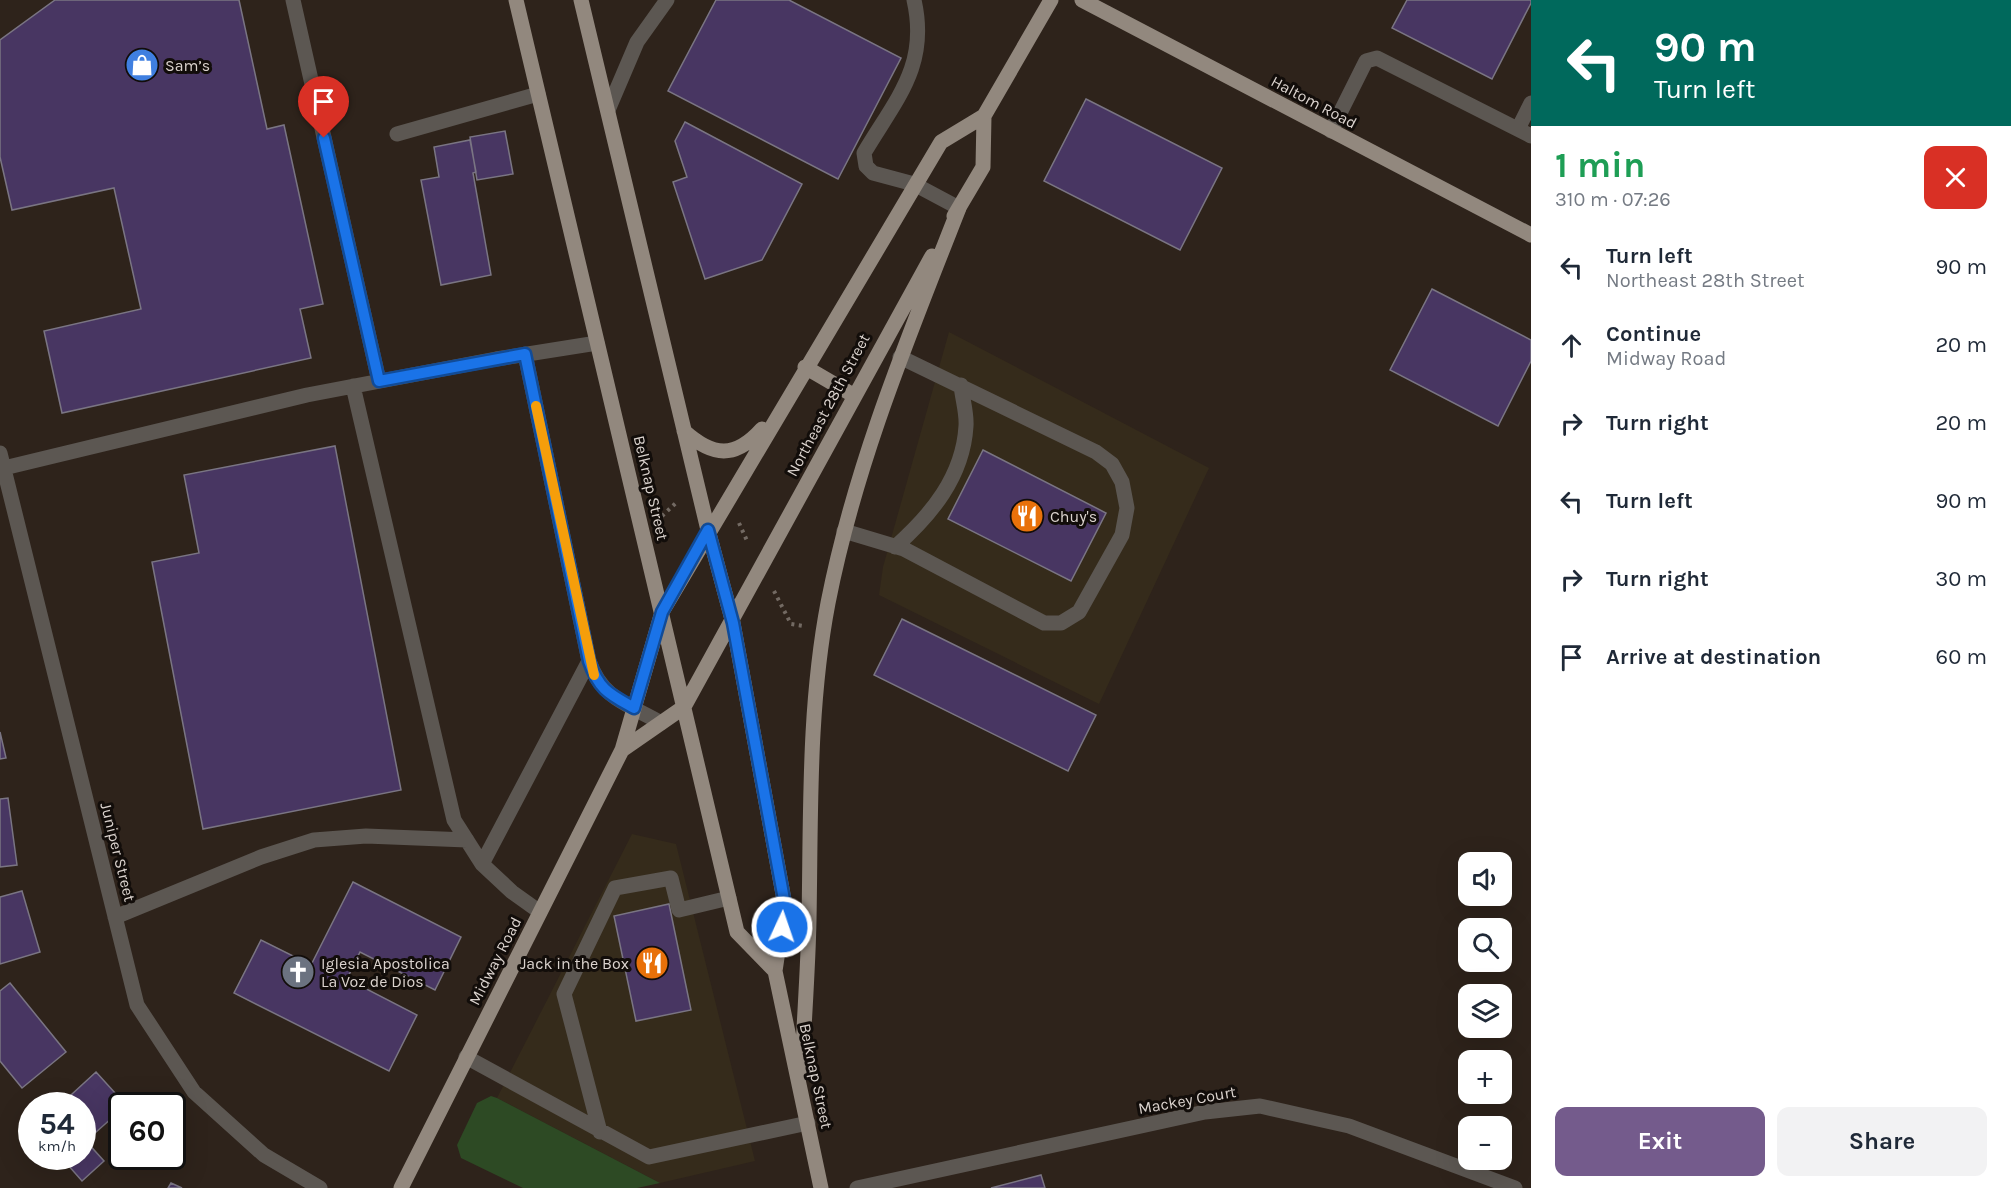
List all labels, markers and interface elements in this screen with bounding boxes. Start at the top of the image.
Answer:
text: 90 m [1654,22,1757,72]
icon: left [1555,24,1633,102]
shop icon: Sam’s [124,47,160,83]
place label: Sam’s [165,56,210,75]
street label: Haltom Road [1268,71,1360,133]
text: Turn left [1654,73,1755,105]
pin [298,76,349,138]
icon: arrive [307,85,340,118]
text: 1 min [1555,144,1645,186]
button: close [1924,146,1987,209]
text: 310 m · 07:26 [1555,188,1671,211]
text: Turn left [1606,243,1693,269]
icon: left [1555,251,1588,284]
text: 90 m [1935,254,1987,280]
text: Northeast 28th Street [1606,269,1805,292]
text: Continue [1606,321,1701,347]
icon: ahead [1555,329,1588,362]
street label: Northeast 28th Street [782,330,874,480]
text: 20 m [1935,332,1987,358]
text: Midway Road [1606,347,1726,370]
icon: right [1555,407,1588,440]
text: Turn right [1606,410,1709,436]
text: 20 m [1935,410,1987,436]
street label: Belknap Street [630,434,672,542]
icon: left [1555,485,1588,518]
text: Turn left [1606,488,1693,514]
text: 90 m [1935,488,1987,514]
restaurant icon: Chuy's [1009,498,1045,534]
place label: Chuy's [1050,507,1097,526]
icon: right [1555,563,1588,596]
text: Turn right [1606,566,1709,592]
text: 30 m [1935,566,1987,592]
icon: arrive [1555,641,1588,674]
text: Arrive at destination [1606,644,1821,670]
text: 60 m [1936,644,1987,670]
street label: Juniper Street [96,800,140,904]
map controls [1458,852,1512,1170]
button: sound [1458,852,1512,906]
position arrow [750,895,814,959]
street label: Midway Road [465,914,525,1008]
button: search [1458,918,1512,972]
restaurant icon: Jack in the Box [634,945,670,981]
church icon: Iglesia Apostolica La Voz de Dios [280,954,316,990]
place label: Iglesia Apostolica La Voz de Dios [321,954,450,991]
place label: Jack in the Box [520,954,629,973]
button: layers [1458,984,1512,1038]
street label: Belknap Street [796,1022,836,1130]
button: + [1458,1050,1512,1104]
street label: Mackey Court [1137,1082,1237,1118]
speed limit sign: 60 [108,1092,186,1170]
text: 54 [39,1106,75,1142]
button: Exit [1555,1107,1765,1176]
button: Share [1777,1107,1987,1176]
button: − [1458,1116,1512,1170]
text: km/h [38,1137,76,1155]

